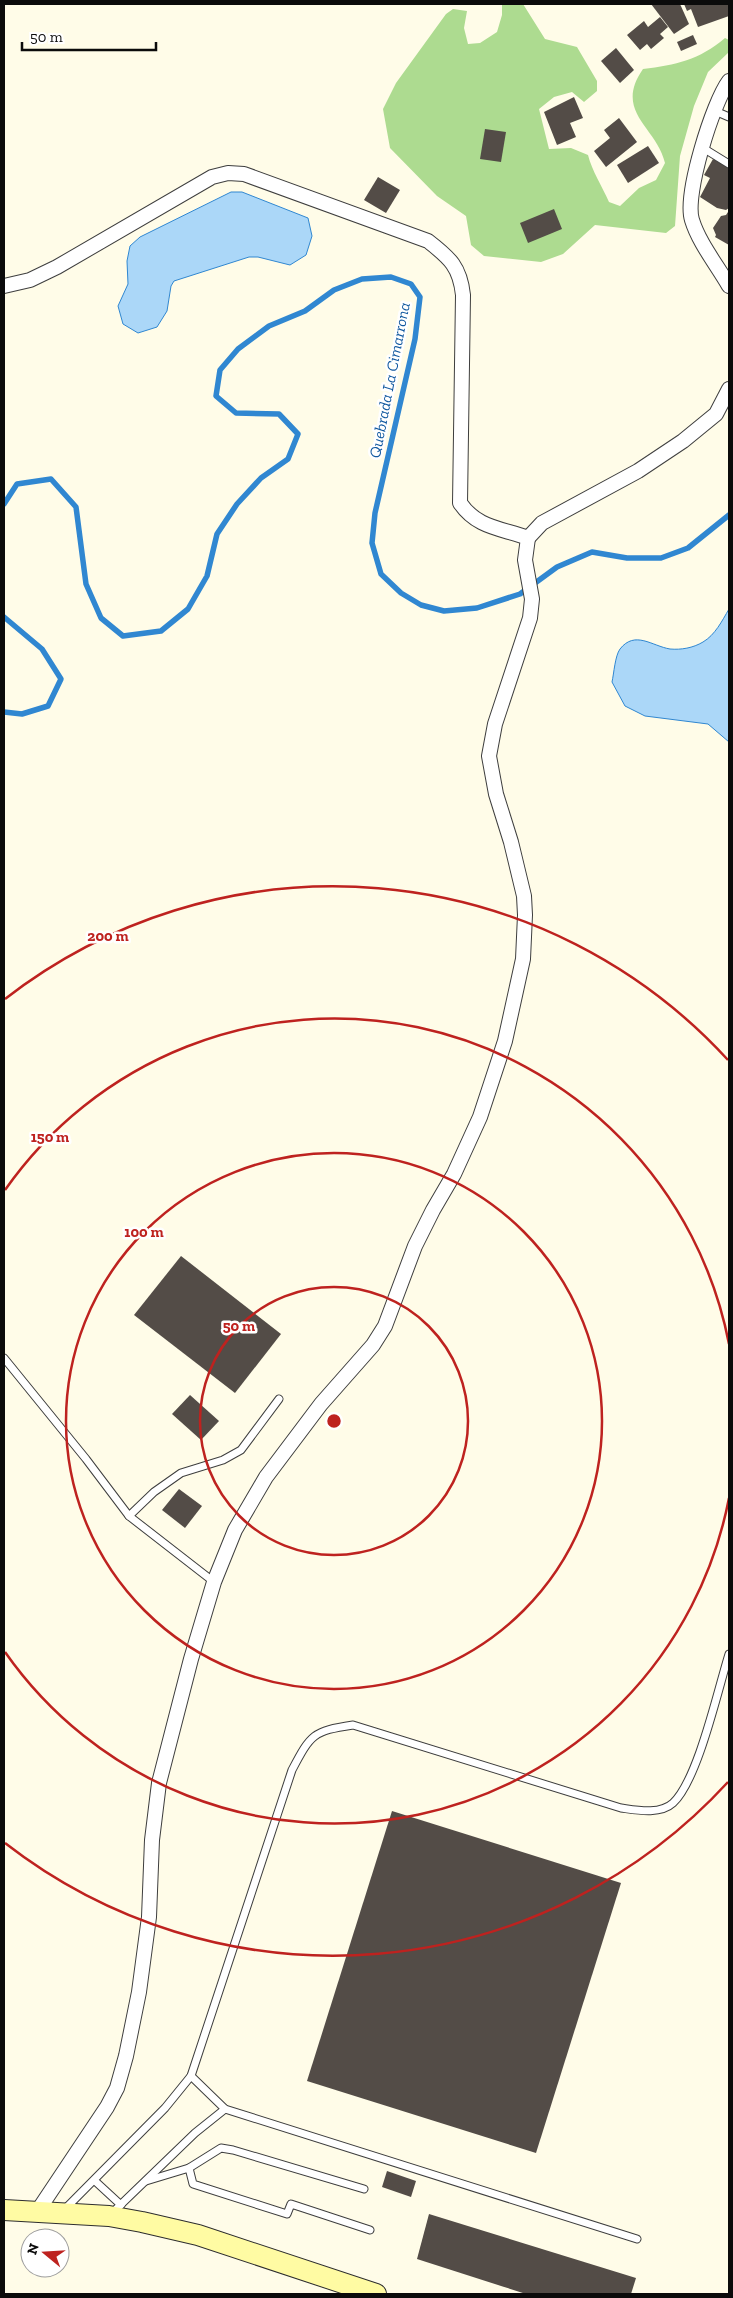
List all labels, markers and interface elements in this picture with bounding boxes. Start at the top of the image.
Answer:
scale bar [22,20,156,52]
text: 50 m [30,28,63,46]
water label: Quebrada La Cimarrona [365,301,414,460]
text: 200 m [87,927,129,945]
text: 150 m [31,1128,69,1146]
text: 100 m [124,1223,164,1241]
text: 50 m [223,1317,255,1335]
centre of rings [325,1412,343,1430]
north arrow [20,2228,70,2278]
text: N [23,2241,43,2257]

